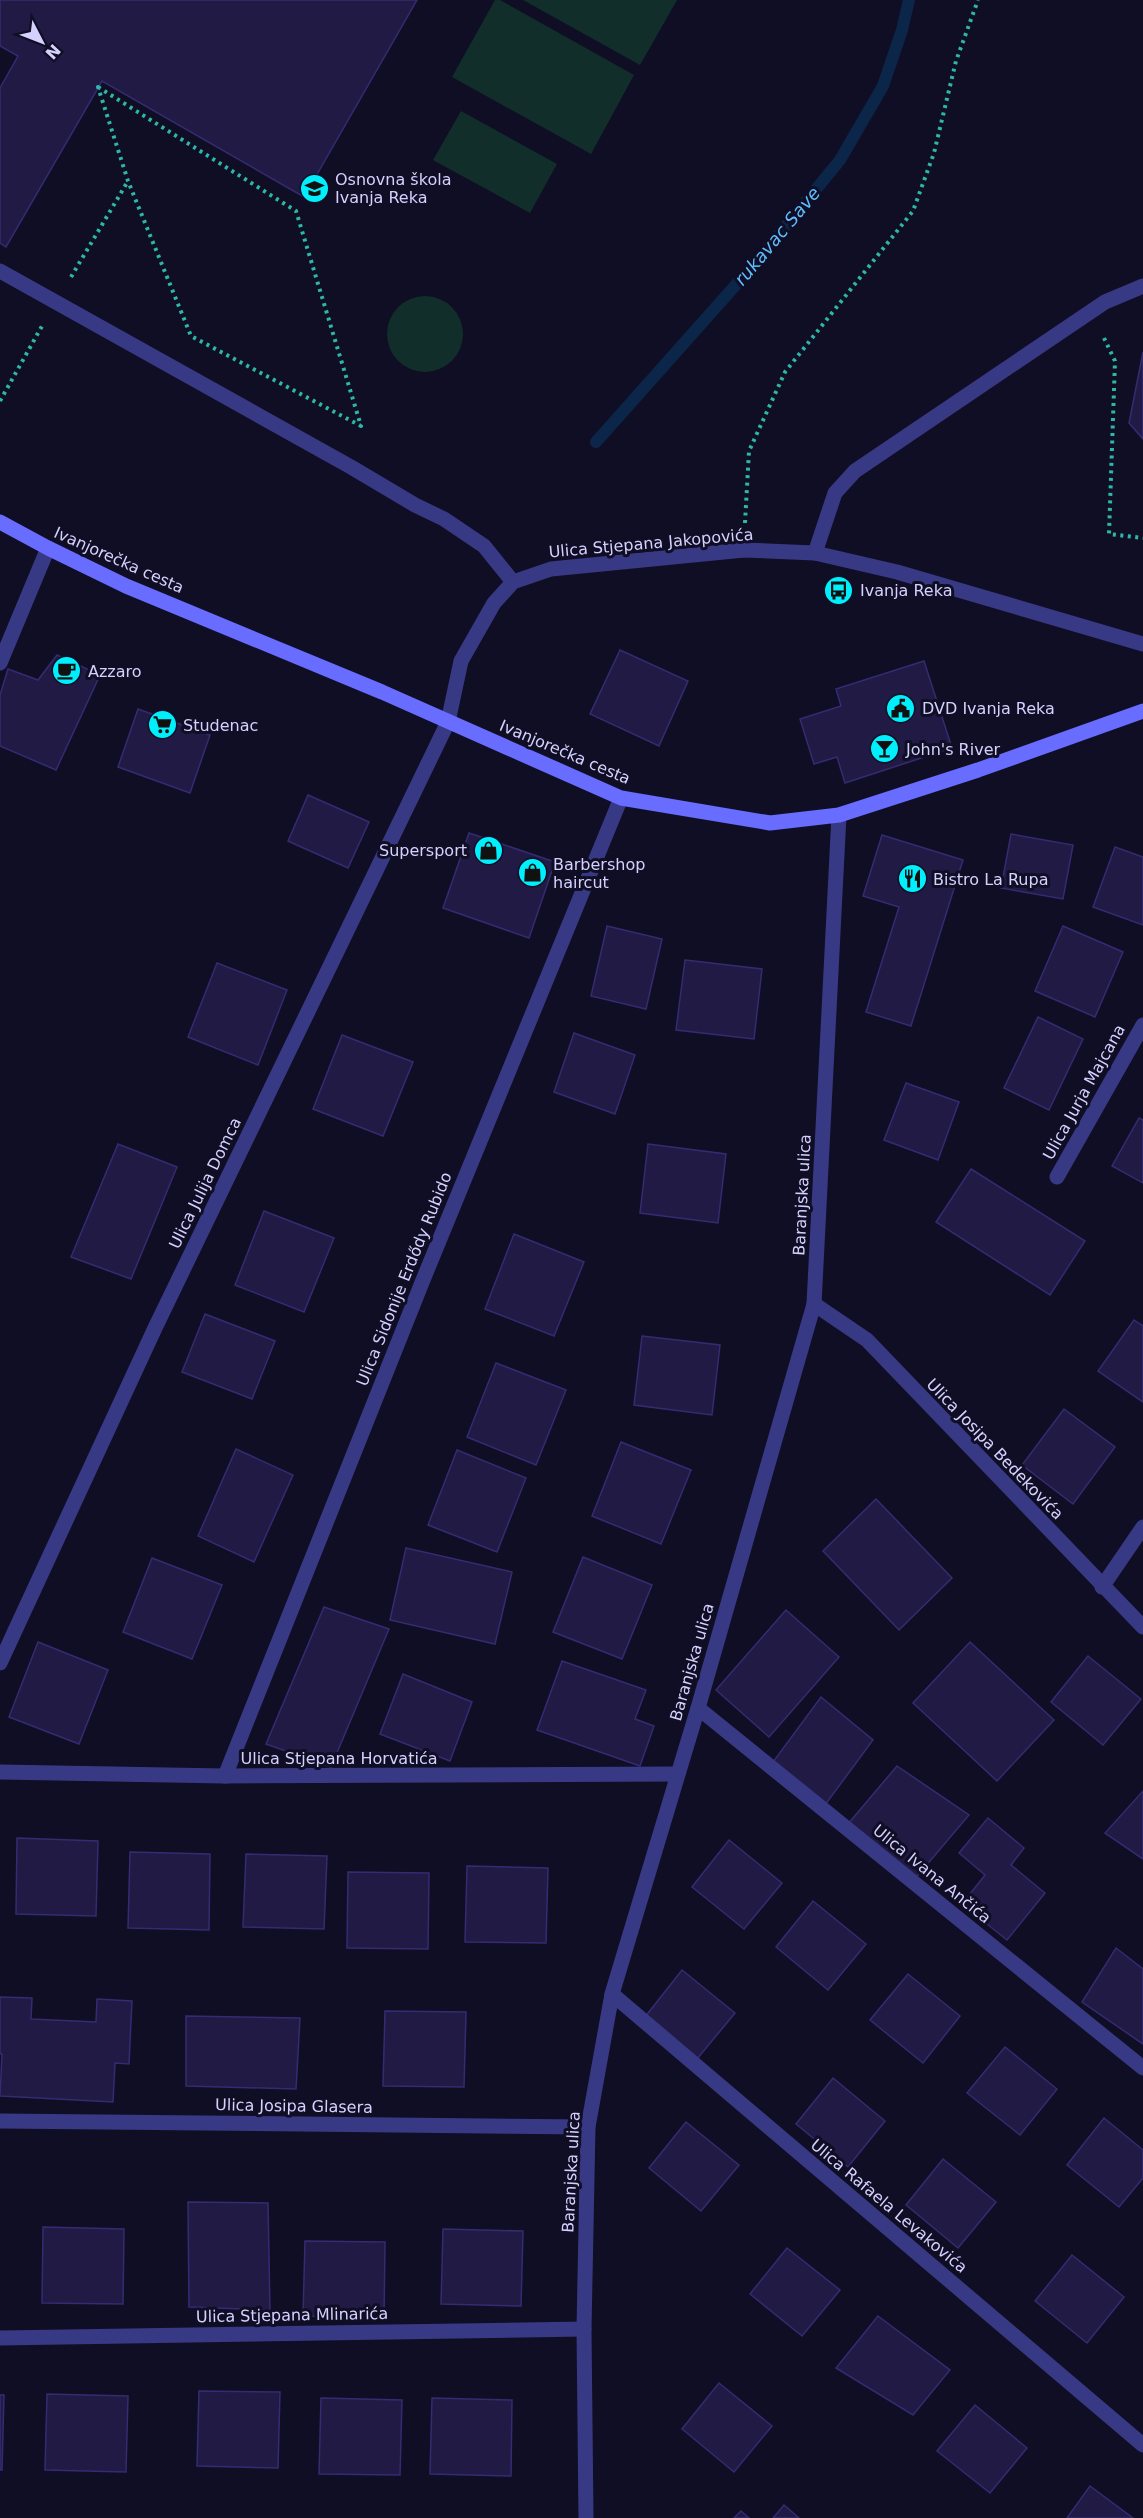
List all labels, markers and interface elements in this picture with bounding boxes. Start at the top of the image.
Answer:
north arrow [12,12,72,72]
text: N [41,40,64,63]
place label: Osnovna škola Ivanja Reka [335,170,451,207]
school or university icon: Osnovna škola Ivanja Reka [298,172,330,204]
water label: rukavac Save [730,183,824,289]
street label: Ivanjorečka cesta [51,523,187,597]
street label: Ulica Stjepana Jakopovića [548,525,754,561]
bus stop icon: Ivanja Reka [823,574,855,606]
place label: Ivanja Reka [860,581,953,600]
cafe icon: Azzaro [51,655,83,687]
place label: Azzaro [88,662,142,681]
public building icon: DVD Ivanja Reka [885,692,917,724]
place label: DVD Ivanja Reka [922,699,1055,718]
supermarket icon: Studenac [146,709,178,741]
place label: Studenac [183,716,258,735]
street label: Ivanjorečka cesta [497,716,633,788]
bar icon: John's River [869,733,901,765]
place label: John's River [905,740,1000,759]
shop icon: Supersport [472,834,504,866]
place label: Supersport [379,841,467,860]
place label: Barbershop haircut [553,855,645,892]
shop icon: Barbershop haircut [516,857,548,889]
restaurant icon: Bistro La Rupa [896,863,928,895]
place label: Bistro La Rupa [933,870,1048,889]
street label: Ulica Jurja Majcana [1039,1021,1129,1163]
street label: Ulica Julija Domca [165,1114,245,1252]
street label: Baranjska ulica [789,1134,815,1256]
street label: Ulica Sidonije Erdődy Rubido [352,1169,456,1389]
street label: Ulica Josipa Bedekovića [923,1375,1067,1523]
street label: Baranjska ulica [666,1601,718,1723]
street label: Ulica Stjepana Horvatića [241,1749,438,1768]
street label: Ulica Ivana Ančića [869,1821,995,1927]
street label: Ulica Josipa Glasera [215,2095,373,2117]
street label: Baranjska ulica [558,2111,584,2233]
street label: Ulica Rafaela Levakovića [807,2135,971,2277]
street label: Ulica Stjepana Mlinarića [196,2304,388,2326]

